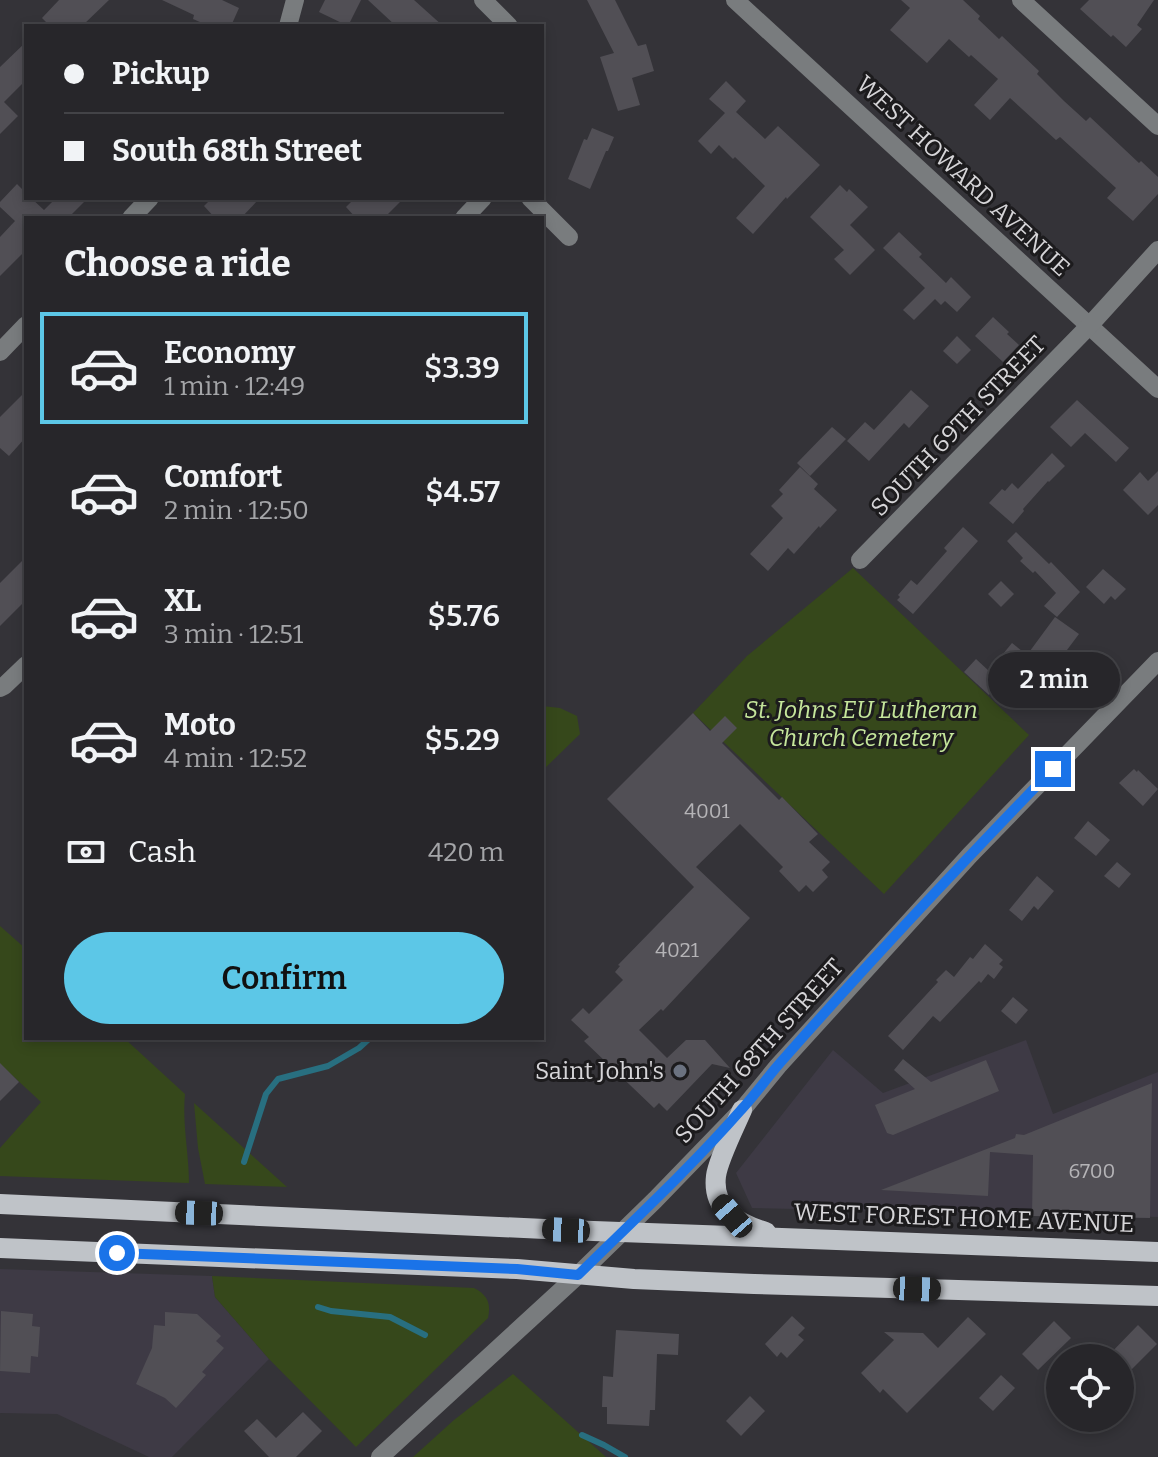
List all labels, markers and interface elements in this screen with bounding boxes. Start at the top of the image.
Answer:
text: Pickup [112,56,210,92]
street label: WEST HOWARD AVENUE [851,70,1075,282]
text: South 68th Street [112,133,362,169]
text: Choose a ride [64,242,291,286]
street label: SOUTH 69TH STREET [865,330,1051,522]
icon: car [68,332,140,404]
text: Economy [164,335,295,371]
text: $3.39 [424,350,500,386]
text: 1 min · 12:49 [164,371,305,402]
icon: car [68,456,140,528]
text: Comfort [164,459,282,495]
text: $4.57 [425,474,500,510]
text: 2 min · 12:50 [164,495,309,526]
icon: car [68,580,140,652]
text: XL [164,583,201,619]
text: $5.76 [428,598,500,634]
text: 3 min · 12:51 [164,619,303,650]
callout: 2 min [987,653,1119,709]
text: 2 min [1020,664,1088,695]
park label: St. Johns EU Lutheran Church Cemetery [744,696,978,752]
icon: car [68,704,140,776]
text: Moto [164,707,236,743]
text: $5.29 [425,722,500,758]
text: 4 min · 12:52 [164,743,307,774]
route end [1035,751,1071,787]
house number: 4001 [684,799,730,823]
icon: cash [64,830,108,874]
text: Cash [128,834,196,870]
text: 420 m [428,837,504,868]
button: Confirm [64,932,504,1024]
house number: 4021 [655,938,699,962]
street label: SOUTH 68TH STREET [669,953,849,1149]
place label: Saint John's [535,1057,664,1085]
marker: Saint John's [671,1062,689,1080]
house number: 6700 [1069,1159,1115,1183]
car [707,1190,757,1242]
street label: WEST FOREST HOME AVENUE [793,1198,1135,1238]
car [175,1200,223,1226]
car [541,1217,591,1243]
route start [99,1235,135,1271]
car [893,1276,941,1302]
map controls [1046,1344,1134,1432]
button: locate [1046,1344,1134,1432]

